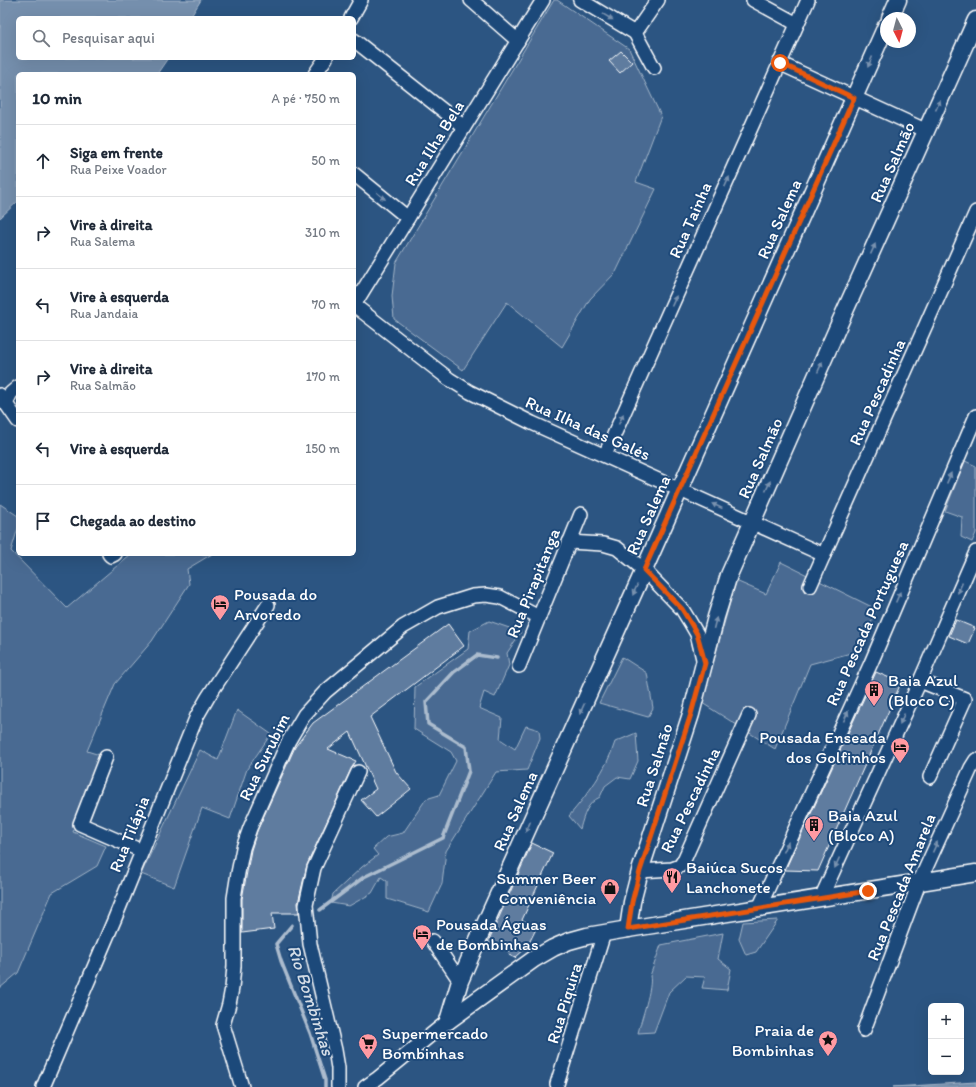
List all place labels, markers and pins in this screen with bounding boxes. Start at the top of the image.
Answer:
place label: Pousada do Arvoredo [234,584,317,624]
hotel icon: Pousada do Arvoredo [209,593,231,621]
place label: Baia Azul (Bloco C) [888,670,958,710]
building icon: Baia Azul (Bloco C) [863,679,885,707]
place label: Pousada Enseada dos Golfinhos [759,727,886,767]
hotel icon: Pousada Enseada dos Golfinhos [889,736,911,764]
place label: Baia Azul (Bloco A) [828,805,898,845]
building icon: Baia Azul (Bloco A) [803,814,825,842]
place label: Baiúca Sucos Lanchonete [686,857,783,897]
restaurant icon: Baiúca Sucos Lanchonete [661,866,683,894]
place label: Summer Beer Conveniência [496,868,596,908]
shop icon: Summer Beer Conveniência [599,877,621,905]
place label: Pousada Águas de Bombinhas [436,914,547,954]
hotel icon: Pousada Águas de Bombinhas [411,923,433,951]
place label: Praia de Bombinhas [732,1020,814,1060]
place label: Supermercado Bombinhas [382,1023,488,1063]
place icon: Praia de Bombinhas [817,1029,839,1057]
supermarket icon: Supermercado Bombinhas [357,1032,379,1060]

